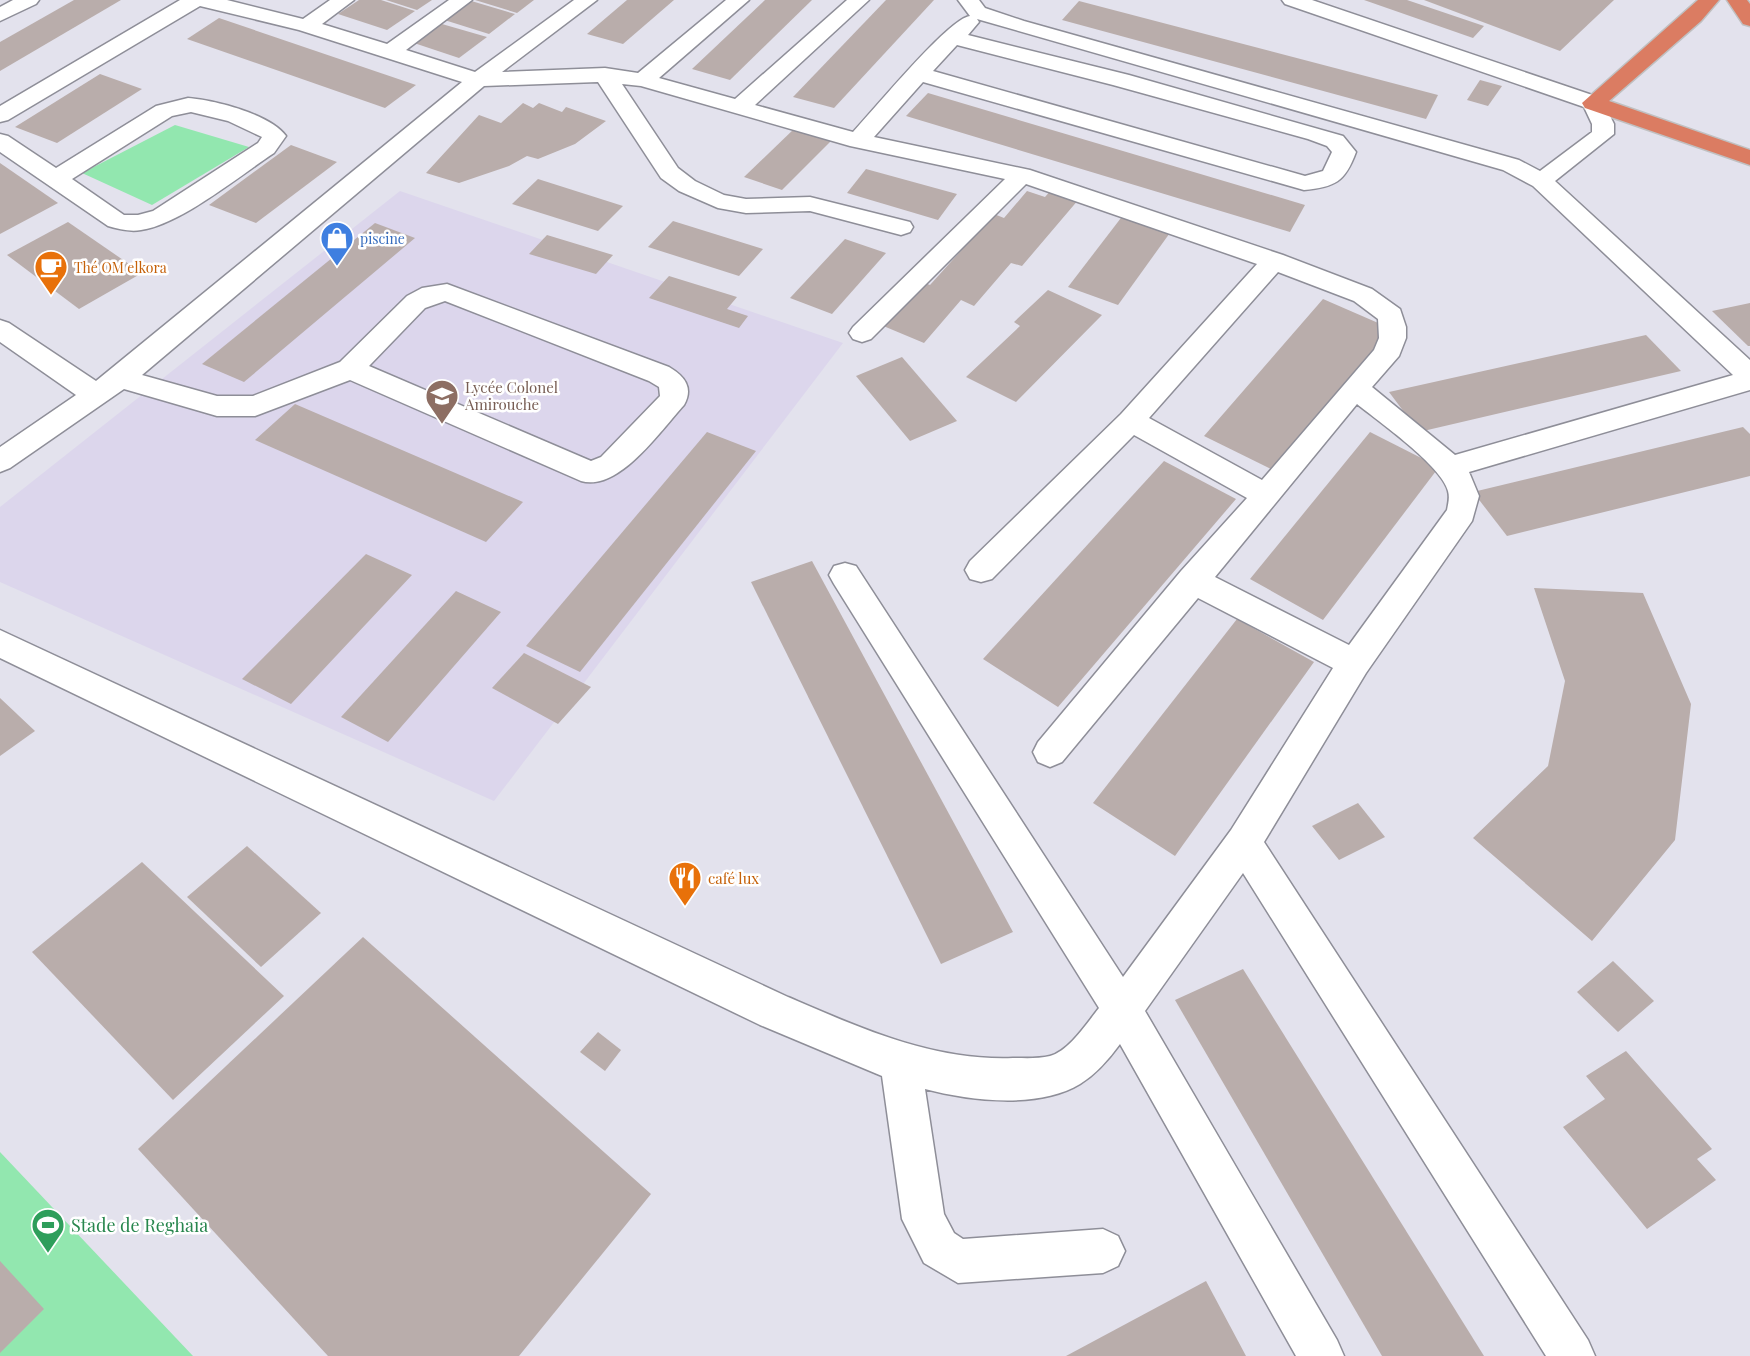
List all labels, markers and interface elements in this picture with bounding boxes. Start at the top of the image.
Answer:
shop icon: piscine [319,220,355,267]
place label: piscine [360,229,405,248]
cafe icon: Thé OM elkora [33,249,69,296]
place label: Thé OM elkora [74,258,167,277]
place label: Lycée Colonel Amirouche [464,377,558,414]
school or university icon: Lycée Colonel Amirouche [424,378,460,425]
restaurant icon: café lux [667,860,703,907]
place label: café lux [708,868,759,888]
sports icon: Stade de Reghaia [30,1207,66,1254]
place label: Stade de Reghaia [71,1213,208,1237]

